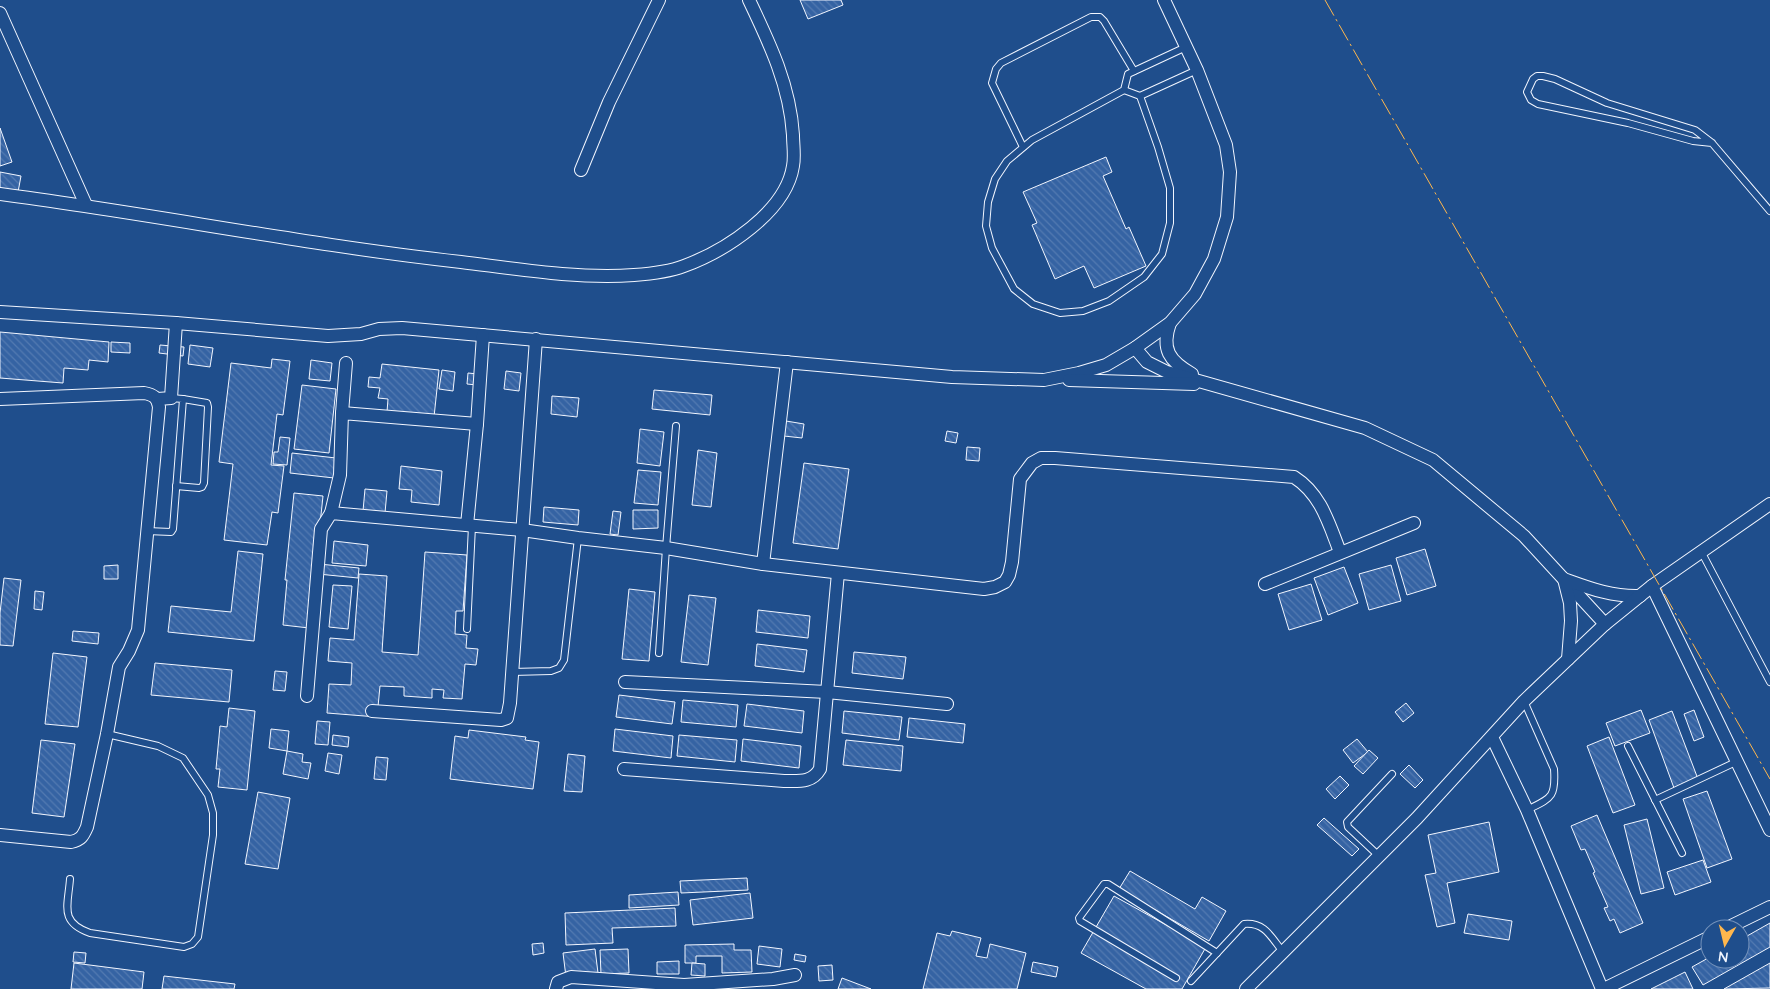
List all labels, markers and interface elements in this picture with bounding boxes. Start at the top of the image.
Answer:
north arrow [1700,919,1750,969]
text: N [1717,947,1730,967]

